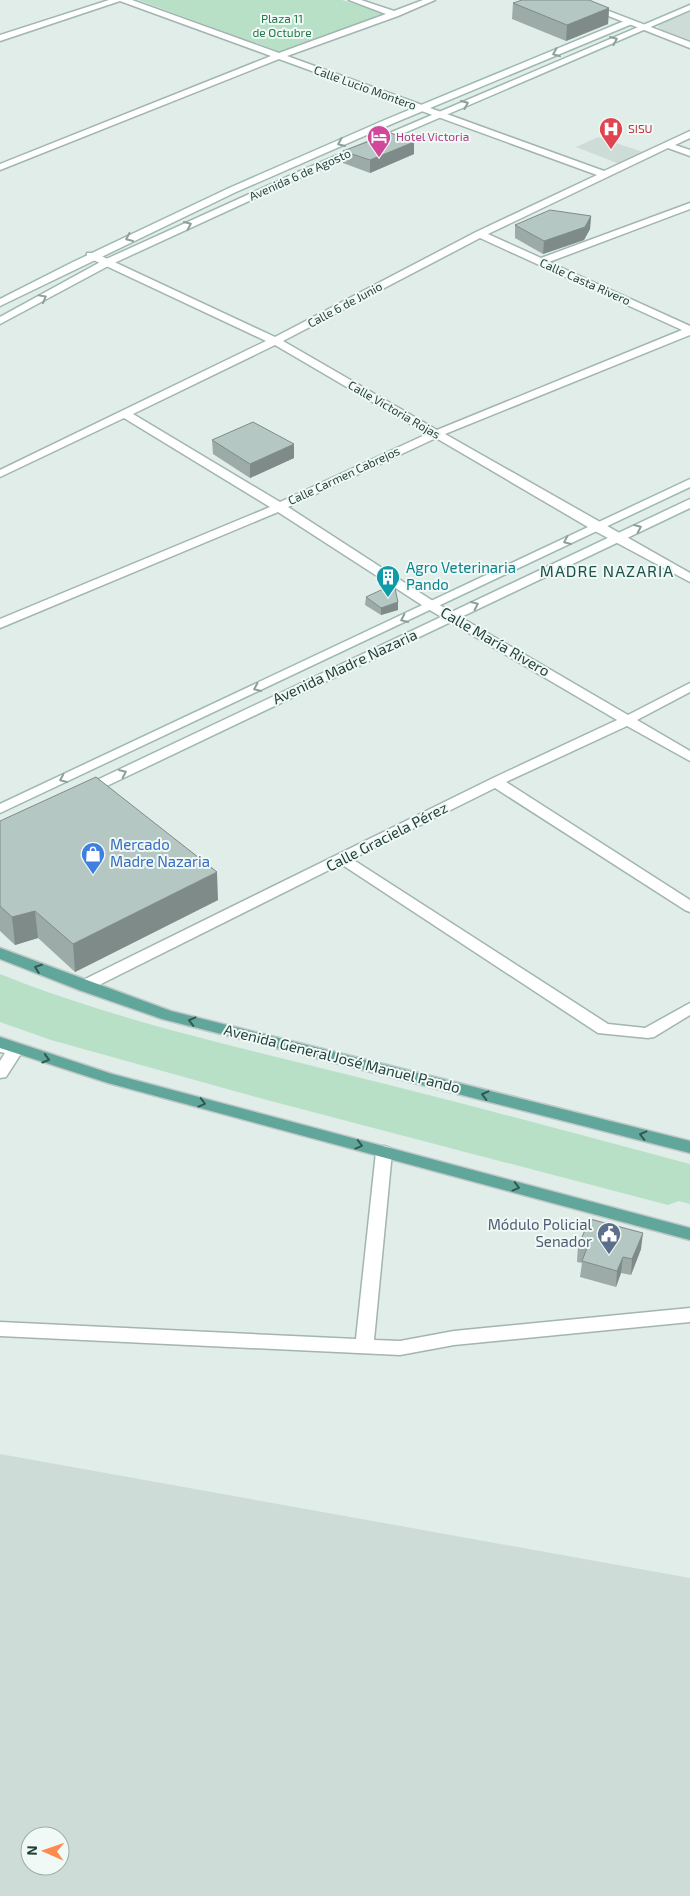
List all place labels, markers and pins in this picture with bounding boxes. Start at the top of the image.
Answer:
hospital icon: SISU [598,116,624,150]
place label: SISU [628,121,653,135]
hotel icon: Hotel Victoria [366,124,392,158]
place label: Hotel Victoria [396,129,469,143]
place label: Agro Veterinaria Pando [406,558,516,593]
building icon: Agro Veterinaria Pando [375,564,401,598]
place label: Mercado Madre Nazaria [110,835,210,870]
shop icon: Mercado Madre Nazaria [80,841,106,875]
place label: Módulo Policial Senador [488,1215,593,1250]
public building icon: Módulo Policial Senador [596,1221,622,1255]

